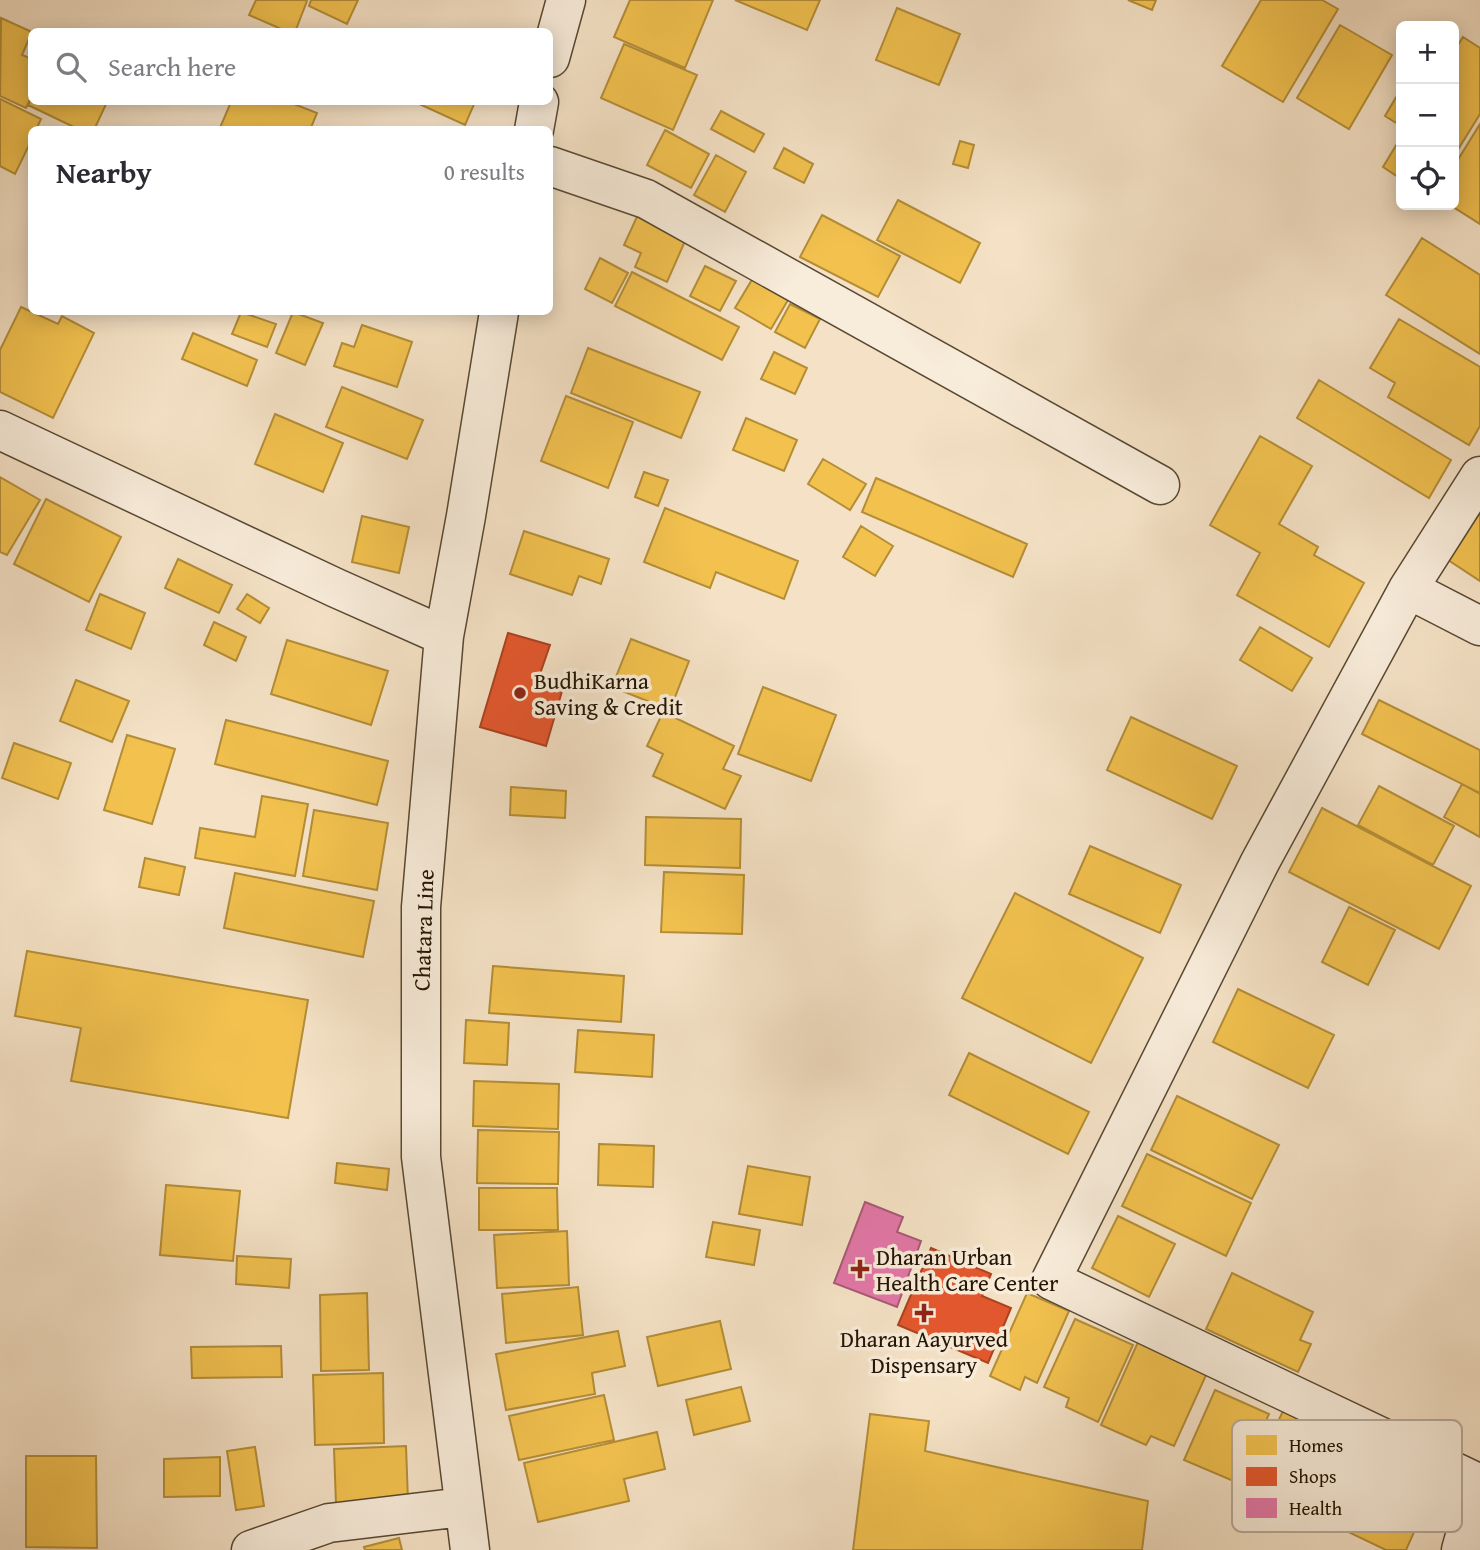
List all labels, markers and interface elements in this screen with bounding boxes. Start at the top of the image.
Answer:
map controls [1396,21,1459,210]
button: + [1396,21,1459,84]
search box [28,28,553,105]
text: Search here [108,47,236,86]
icon: search [52,48,90,86]
button: − [1396,84,1459,147]
button: locate [1396,147,1459,210]
text: Nearby [56,150,152,194]
text: 0 results [444,155,525,188]
place label: BudhiKarna Saving & Credit [534,664,683,723]
marker: BudhiKarna Saving & Credit [512,685,528,701]
street label: Chatara Line [404,869,442,991]
place label: Dharan Urban Health Care Center [876,1240,1059,1299]
marker: Dharan Urban Health Care Center [850,1259,870,1279]
marker: Dharan Aayurved Dispensary [916,1305,932,1321]
place label: Dharan Aayurved Dispensary [840,1322,1009,1381]
legend [1232,1420,1462,1532]
text: Homes [1289,1431,1343,1459]
text: Shops [1289,1462,1336,1490]
text: Health [1289,1494,1343,1522]

